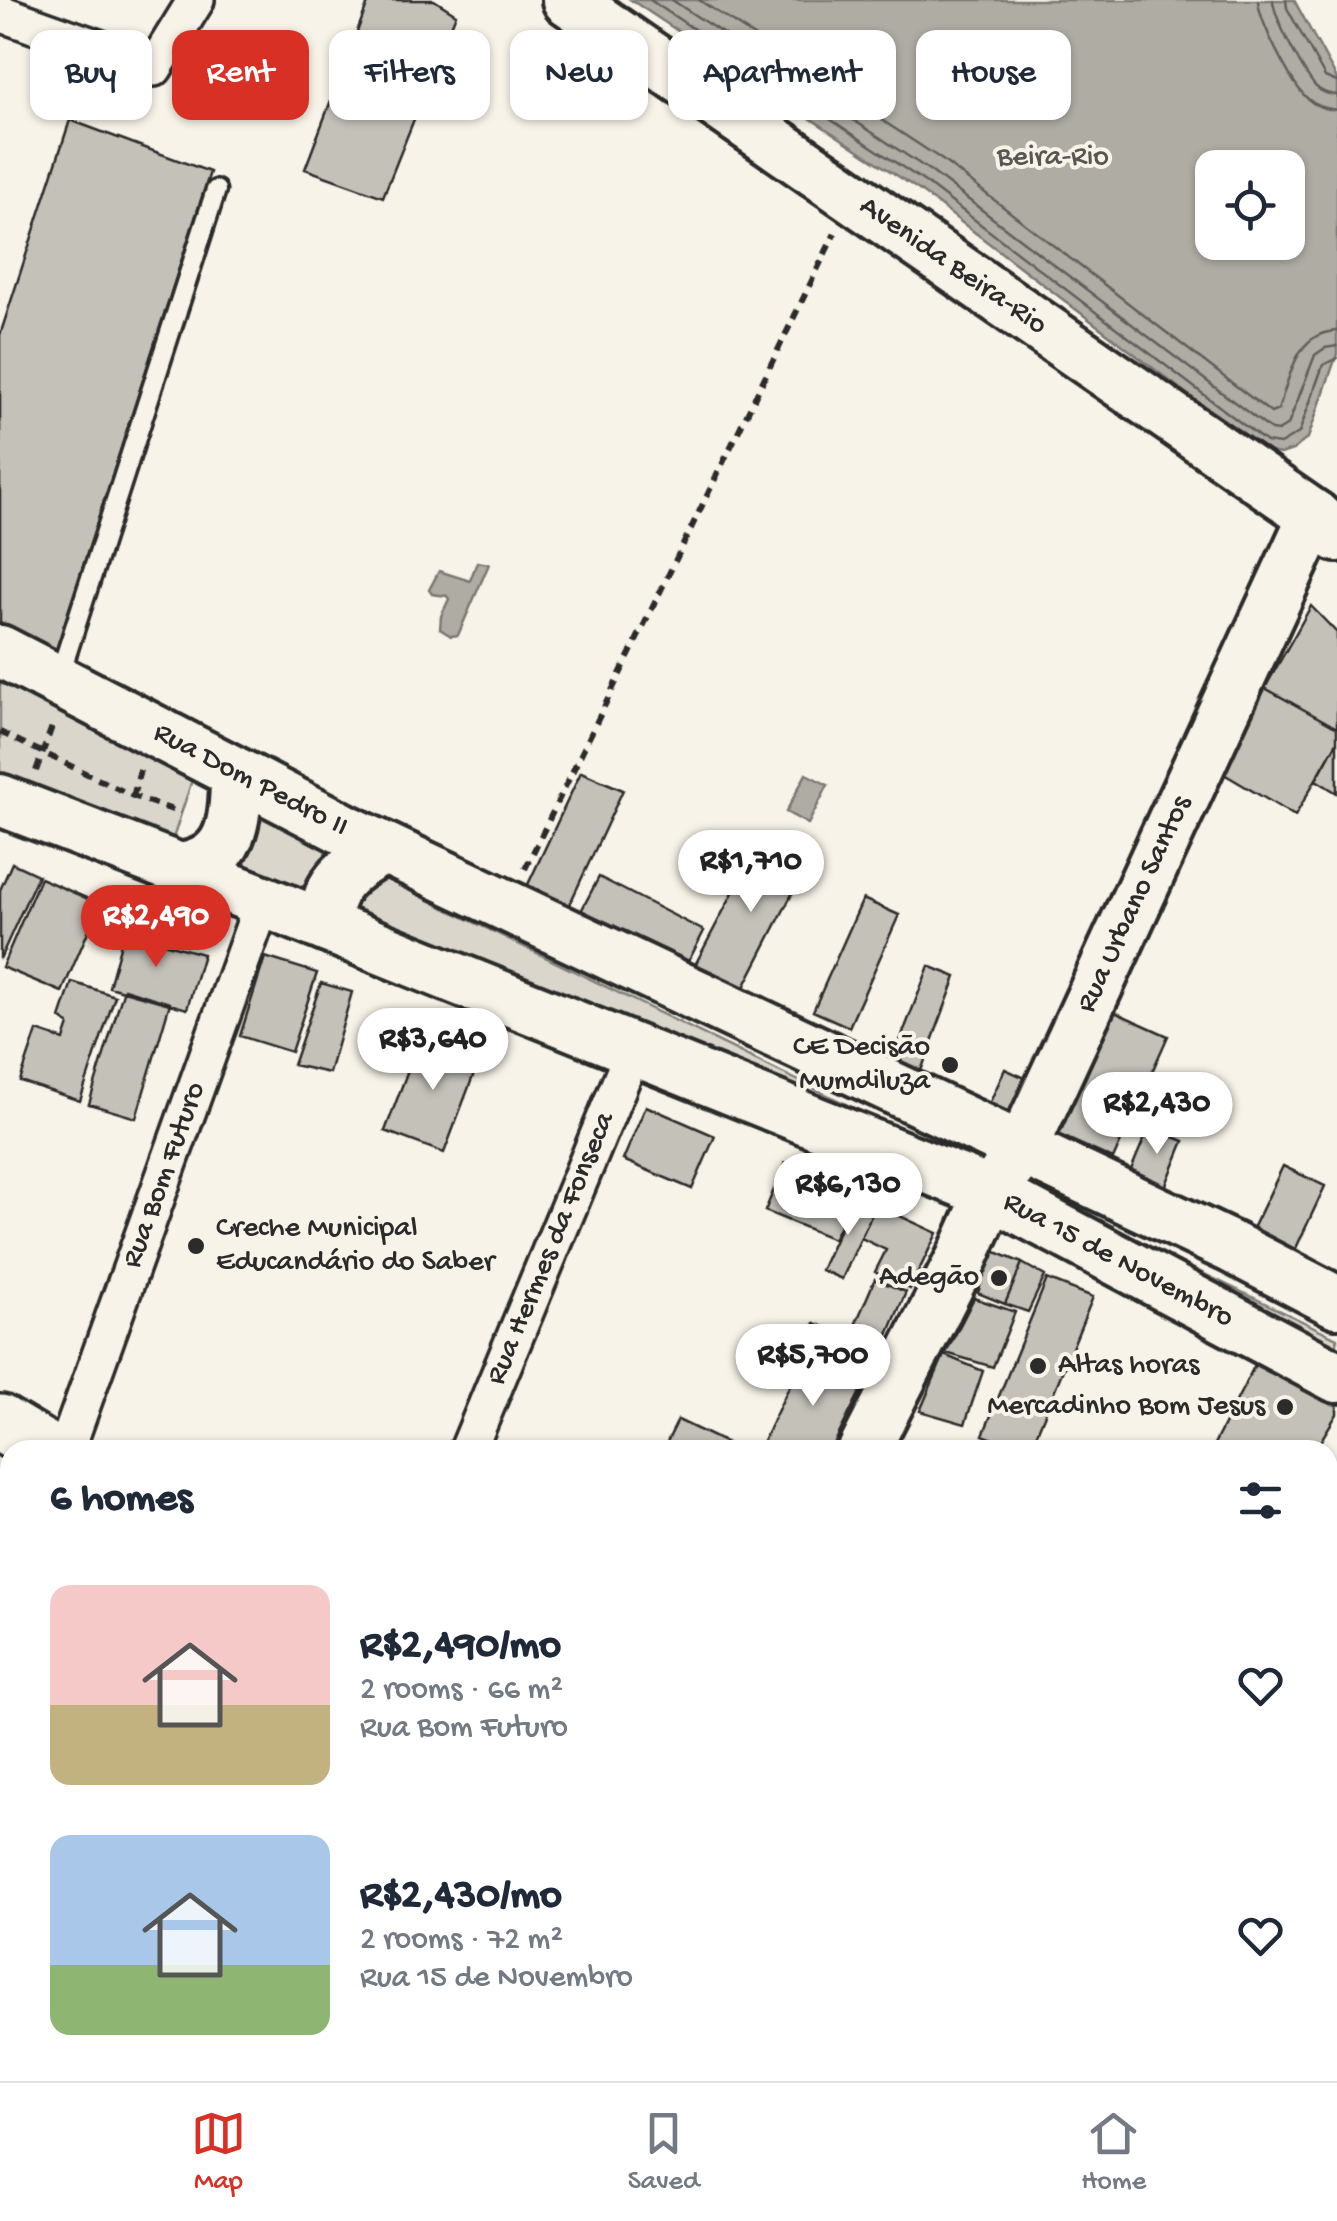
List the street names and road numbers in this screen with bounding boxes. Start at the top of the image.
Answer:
street label: Avenida Beira-Rio [852,189,1053,343]
street label: Rua Dom Pedro II [147,716,354,845]
street label: Rua Urbano Santos [1070,790,1200,1018]
street label: Rua Bom Futuro [115,1078,214,1273]
street label: Rua Hermes da Fonseca [479,1106,624,1390]
street label: Rua 15 de Novembro [997,1185,1239,1336]

